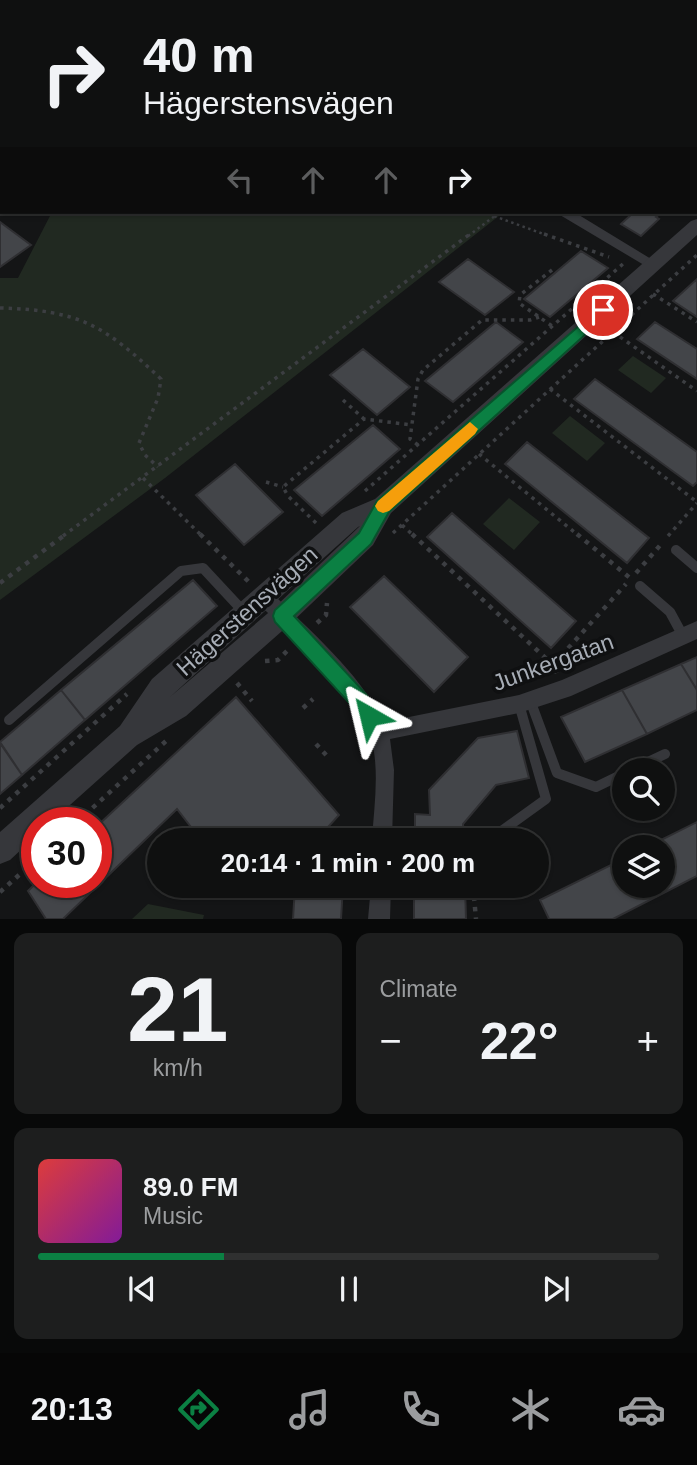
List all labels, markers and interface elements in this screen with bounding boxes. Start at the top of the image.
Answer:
icon: right [28,28,119,119]
text: 40 m [143,28,255,82]
text: Hägerstensvägen [143,85,394,121]
icon: left [221,161,259,199]
icon: ahead [294,161,332,199]
icon: ahead [367,161,405,199]
icon: right [440,161,478,199]
pin [573,280,633,340]
icon: arrive [584,291,622,329]
street label: Hägerstensvägen [171,541,323,681]
street label: Junkergatan [489,628,617,696]
position arrow [332,679,406,753]
map controls [612,758,675,898]
button: search [612,758,675,821]
speed limit sign: 30 [21,807,112,898]
button: layers [612,835,675,898]
text: 20:14 · 1 min · 200 m [221,848,475,878]
text: 21 [127,959,228,1060]
text: Climate [380,976,457,1002]
text: 22° [480,1012,559,1070]
text: − [380,1020,402,1062]
text: + [637,1020,659,1062]
text: km/h [153,1055,203,1081]
text: 89.0 FM [143,1172,238,1202]
text: Music [143,1203,203,1229]
icon: previous [123,1270,161,1308]
icon: pause [330,1270,368,1308]
icon: next [537,1270,575,1308]
icon: directions [174,1385,223,1434]
icon: music [285,1385,334,1434]
icon: phone [396,1385,445,1434]
icon: climate [506,1385,555,1434]
icon: car [617,1385,666,1434]
text: 20:13 [31,1391,113,1427]

